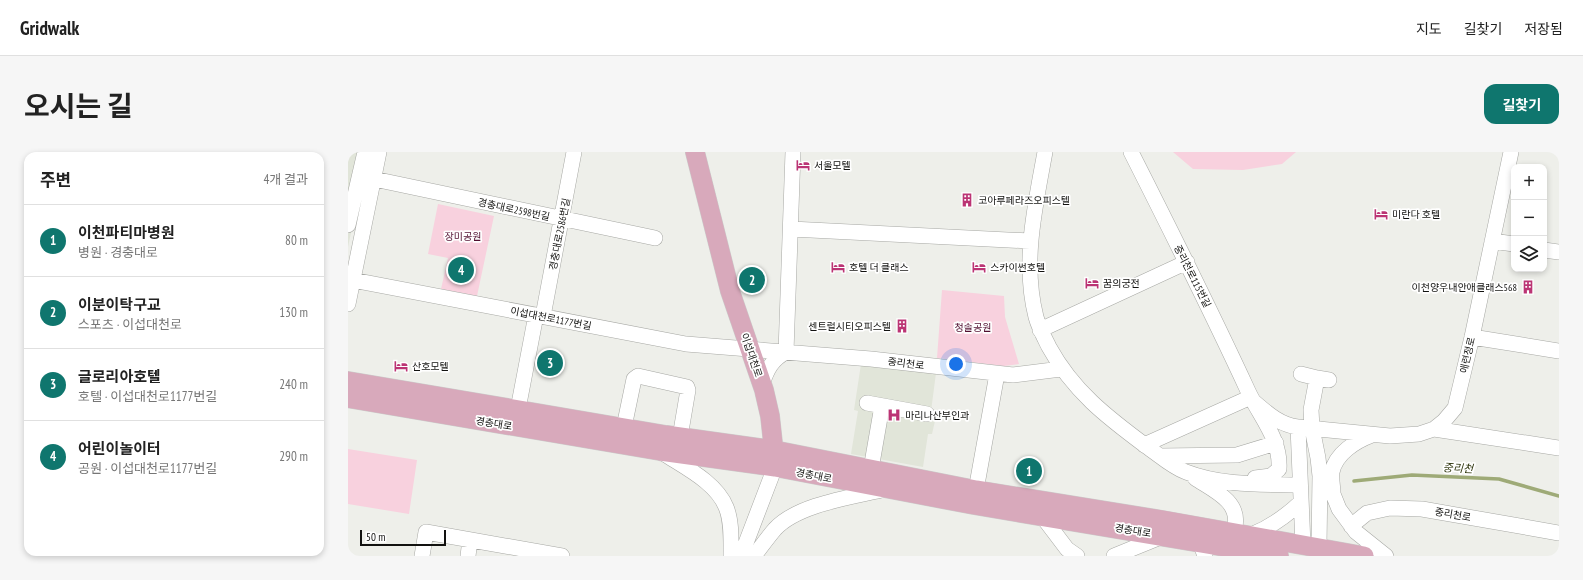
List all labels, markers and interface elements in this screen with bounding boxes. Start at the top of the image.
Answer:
text: Gridwalk [20,16,79,40]
text: 지도 [1416,20,1442,38]
text: 길찾기 [1464,20,1502,38]
text: 저장됨 [1524,20,1563,38]
button: 길찾기 [1484,84,1559,124]
text: 오시는 길 [24,87,133,124]
hotel icon: 서울모텔 [795,157,811,173]
place label: 서울모텔 [814,159,851,172]
map controls [1511,164,1547,272]
button: + [1511,164,1547,200]
text: 주변 [40,169,71,191]
text: 4개 결과 [264,171,308,188]
building icon: 코아루페라즈오피스텔 [959,192,975,208]
place label: 코아루페라즈오피스텔 [978,194,1070,207]
street label: 경충대로2598번길 [477,196,551,223]
street label: 경충대로2586번길 [546,197,573,271]
button: − [1511,200,1547,236]
hotel icon: 미란다 호텔 [1373,206,1389,222]
place label: 미란다 호텔 [1392,208,1440,221]
text: 이천파티마병원 [78,223,175,242]
park label: 장미공원 [445,230,481,243]
text: 1 [50,232,56,249]
text: 80 m [285,232,308,249]
button: layers [1511,236,1547,272]
street label: 중리천로115번길 [1171,243,1214,310]
text: 병원 · 경충대로 [78,244,158,261]
pin: 4 [448,255,474,285]
hotel icon: 호텔 더 클래스 [830,259,846,275]
hotel icon: 스카이썬호텔 [971,259,987,275]
place label: 호텔 더 클래스 [849,261,908,274]
place label: 스카이썬호텔 [990,261,1045,274]
pin: 2 [739,265,765,295]
hotel icon: 꿈의궁전 [1084,275,1100,291]
place label: 꿈의궁전 [1103,277,1140,290]
building icon: 이천양우내안애클래스568 [1520,279,1536,295]
place label: 이천양우내안애클래스568 [1412,281,1517,294]
text: 이분이탁구교 [78,295,161,314]
text: 2 [50,304,56,321]
text: 130 m [279,304,308,321]
street label: 이섭대천로1177번길 [509,304,593,333]
text: 스포츠 · 이섭대천로 [78,316,182,333]
building icon: 센트럴시티오피스텔 [894,318,910,334]
place label: 센트럴시티오피스텔 [808,320,891,333]
park label: 청솔공원 [955,321,991,334]
street label: 이섭대천로 [738,331,765,379]
street label: 애련정로 [1457,336,1478,375]
pin: 3 [537,348,563,378]
your location [946,354,966,374]
street label: 중리천로 [887,355,925,372]
hotel icon: 산호모텔 [393,358,409,374]
place label: 산호모텔 [412,360,449,373]
text: 글로리아호텔 [78,367,161,386]
text: 3 [50,376,56,393]
text: 240 m [279,376,308,393]
text: 호텔 · 이섭대천로1177번길 [78,388,217,405]
hospital icon: 마리나산부인과 [886,407,902,423]
place label: 마리나산부인과 [905,409,969,422]
street label: 경충대로 [475,414,513,433]
text: 어린이놀이터 [78,439,161,458]
text: 4 [50,448,56,465]
text: 290 m [279,448,308,465]
pin: 1 [1016,456,1042,486]
text: 공원 · 이섭대천로1177번길 [78,460,217,477]
water label: 중리천 [1442,460,1475,476]
street label: 경충대로 [795,466,833,485]
street label: 중리천로 [1434,505,1472,524]
street label: 경충대로 [1114,521,1152,540]
scale bar [360,528,446,547]
text: 50 m [366,530,385,544]

